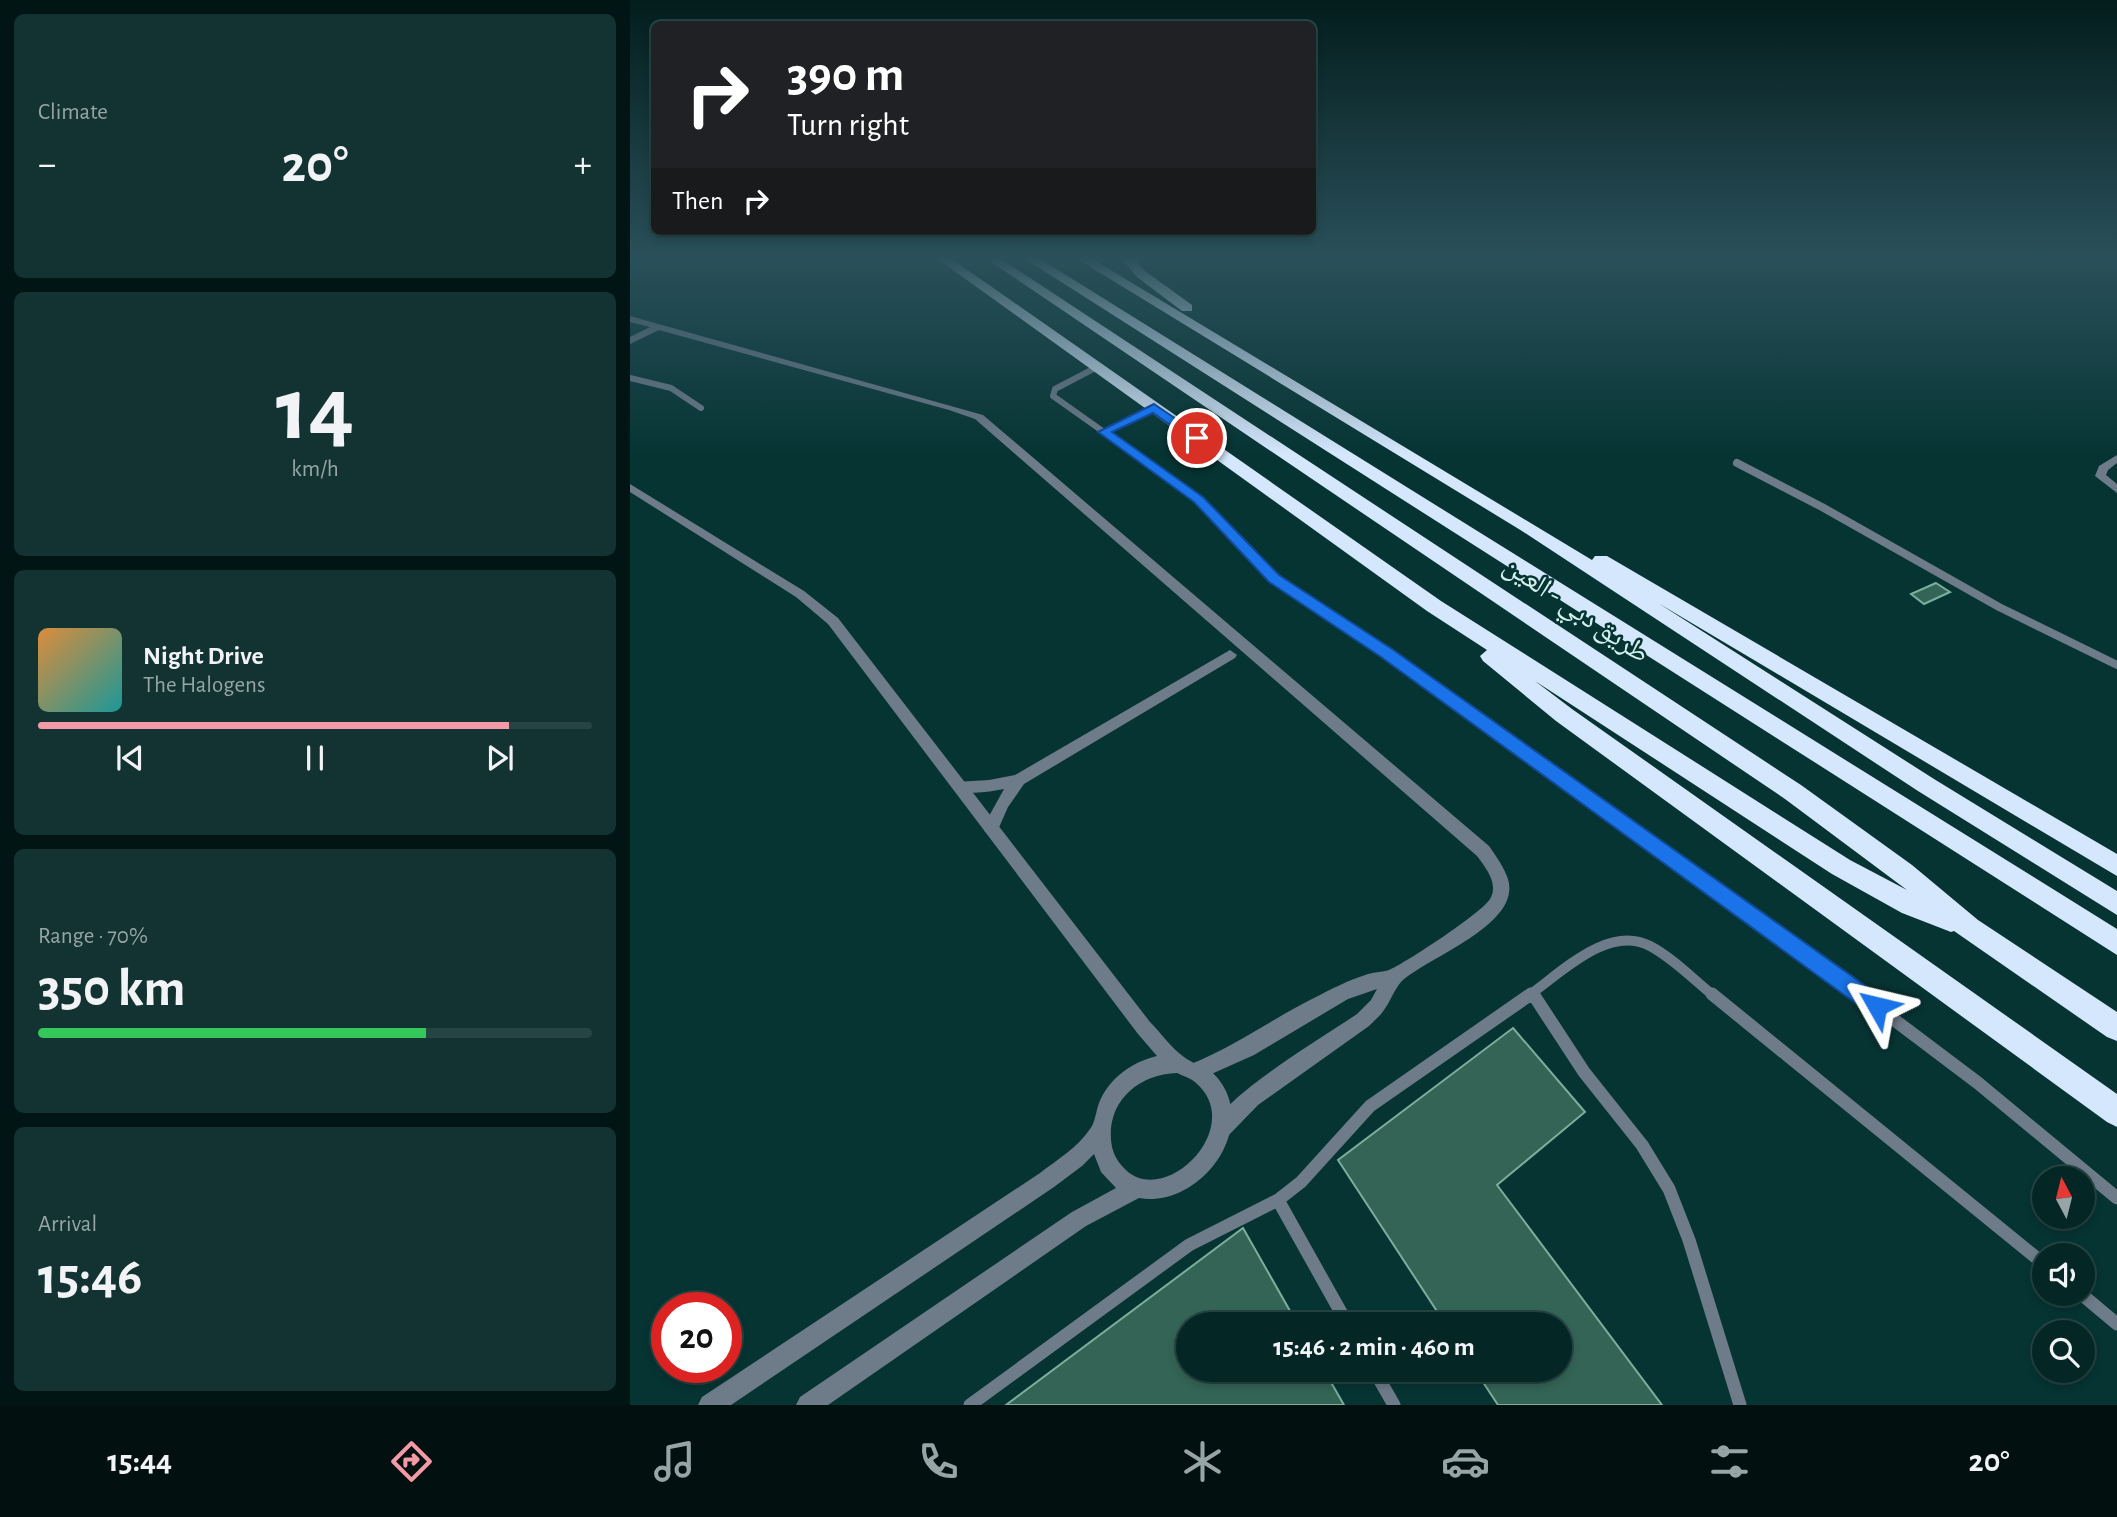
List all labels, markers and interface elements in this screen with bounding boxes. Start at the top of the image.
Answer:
icon: right [672,49,763,140]
text: 390 m [787,51,904,100]
text: Climate [38,101,108,124]
text: Turn right [787,109,909,141]
text: 20° [282,139,348,191]
text: − [38,146,56,184]
text: + [574,146,592,184]
icon: right [737,182,775,220]
text: Then [672,188,723,214]
text: 14 [276,365,354,456]
pin [1167,408,1227,468]
icon: arrive [1178,419,1216,457]
text: km/h [291,458,339,481]
street label: طريق دبي - العين [1494,551,1654,675]
text: Night Drive [143,643,264,669]
text: The Halogens [143,674,265,697]
icon: previous [111,739,149,777]
icon: pause [296,739,334,777]
icon: next [481,739,519,777]
text: Range · 70% [38,925,148,948]
text: 350 km [38,963,186,1015]
position arrow [1840,969,1914,1043]
north arrow [2032,1166,2095,1228]
map controls [2032,1166,2095,1383]
text: Arrival [38,1213,97,1236]
button: sound [2032,1243,2095,1306]
text: 15:46 [38,1251,142,1303]
speed limit sign: 20 [651,1292,742,1383]
button: search [2032,1320,2095,1383]
text: 15:46 · 2 min · 460 m [1273,1334,1475,1360]
icon: directions [387,1437,436,1486]
icon: music [650,1437,699,1486]
icon: phone [914,1437,963,1486]
icon: climate [1178,1437,1227,1486]
icon: car [1441,1437,1490,1486]
icon: filters [1705,1437,1754,1486]
text: 15:44 [107,1445,172,1477]
text: 20° [1969,1445,2010,1477]

